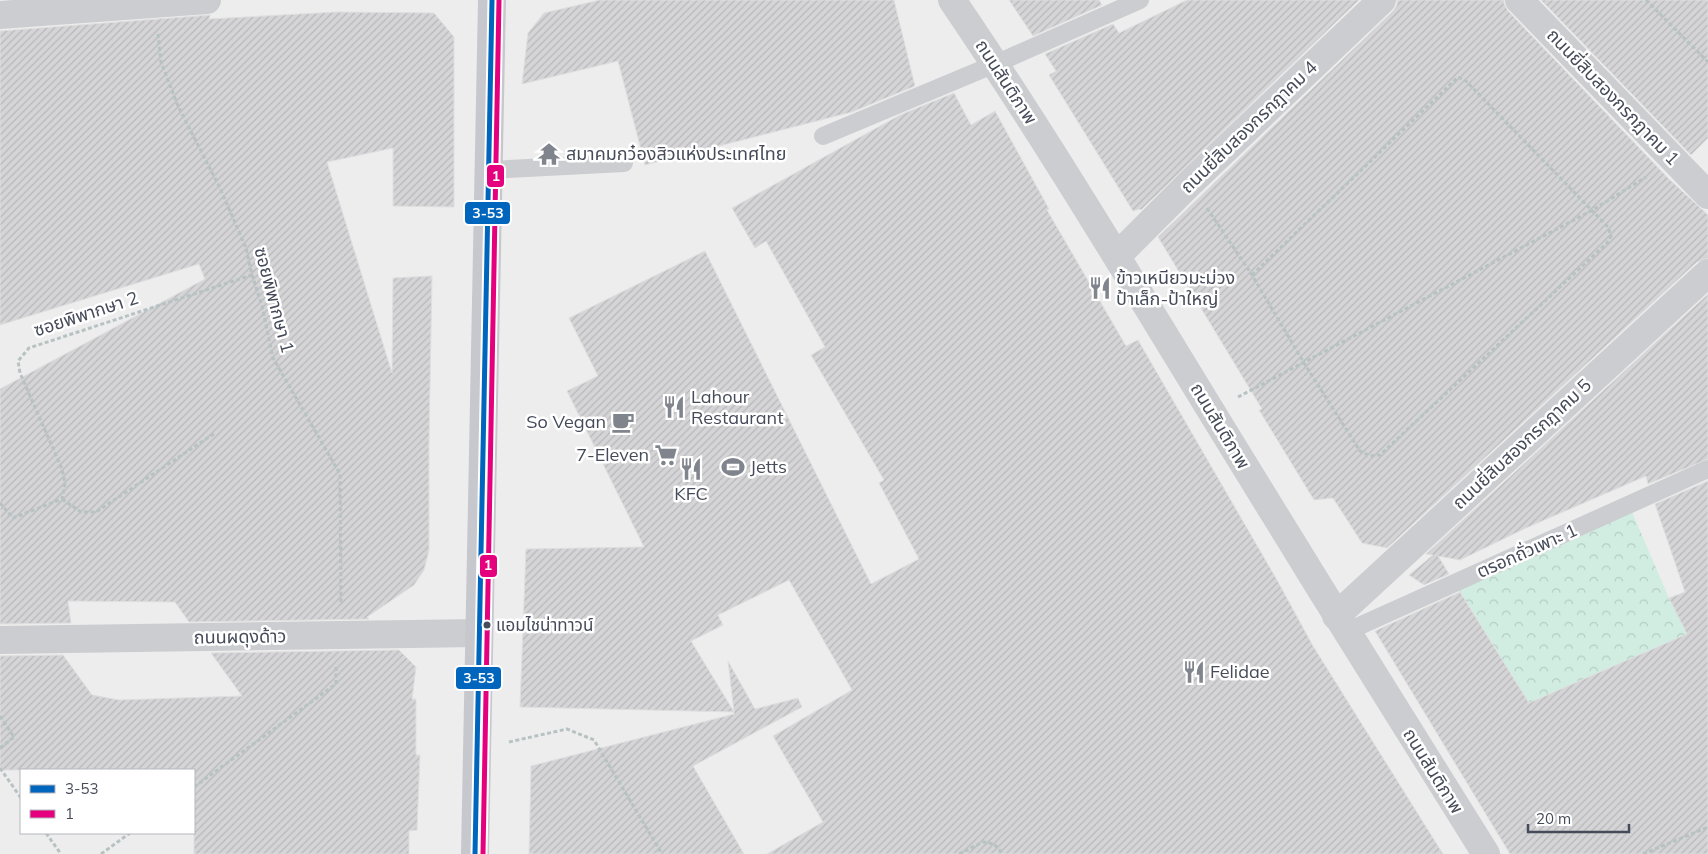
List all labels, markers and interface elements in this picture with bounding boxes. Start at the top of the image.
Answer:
street label: ถนนยี่สิบสองกรกฎาคม 1 [1542,23,1685,170]
street label: ถนนสันติภาพ [971,35,1042,128]
street label: ถนนยี่สิบสองกรกฎาคม 4 [1175,55,1322,198]
temple icon: สมาคมกว๋องสิวแห่งประเทศไทย [536,141,562,167]
place label: สมาคมกว๋องสิวแห่งประเทศไทย [566,142,786,165]
line badge: 1 [486,164,505,188]
text: 1 [492,167,500,185]
line badge: 3-53 [464,201,511,225]
text: 3-53 [472,204,504,222]
street label: ซอยพิพากษา 1 [249,244,300,355]
place label: ข้าวเหนียวมะม่วง ป้าเล็ก-ป้าใหญ่ [1116,266,1235,310]
restaurant icon: ข้าวเหนียวมะม่วง ป้าเล็ก-ป้าใหญ่ [1087,275,1113,301]
street label: ซอยพิพากษา 2 [31,286,141,341]
street label: ถนนยี่สิบสองกรกฎาคม 5 [1447,373,1596,514]
street label: ถนนสันติภาพ [1186,379,1255,473]
place label: Lahour Restaurant [691,385,783,429]
restaurant icon: Lahour Restaurant [661,394,687,420]
cafe icon: So Vegan [610,409,636,435]
place label: So Vegan [526,410,606,433]
supermarket icon: 7-Eleven [653,442,679,468]
place label: 7-Eleven [576,443,649,466]
sports icon: Jetts [720,454,746,480]
place label: Jetts [750,455,787,478]
restaurant icon: KFC [678,456,704,482]
place label: KFC [674,482,708,505]
street label: ตรอกถั่วเพาะ 1 [1473,518,1581,583]
line badge: 1 [479,554,498,578]
text: 1 [484,556,492,574]
place label: แอมไชน่าทาวน์ [496,614,593,635]
marker: แอมไชน่าทาวน์ [482,620,492,630]
street label: ถนนผดุงด้าว [194,624,286,649]
restaurant icon: Felidae [1181,659,1207,685]
place label: Felidae [1210,660,1270,683]
line badge: 3-53 [455,666,502,690]
text: 3-53 [463,669,495,687]
street label: ถนนสันติภาพ [1398,724,1469,818]
legend [20,769,195,834]
text: 3-53 [65,779,98,798]
scale bar [1528,802,1629,834]
text: 1 [65,804,74,823]
text: 20 m [1536,809,1571,828]

